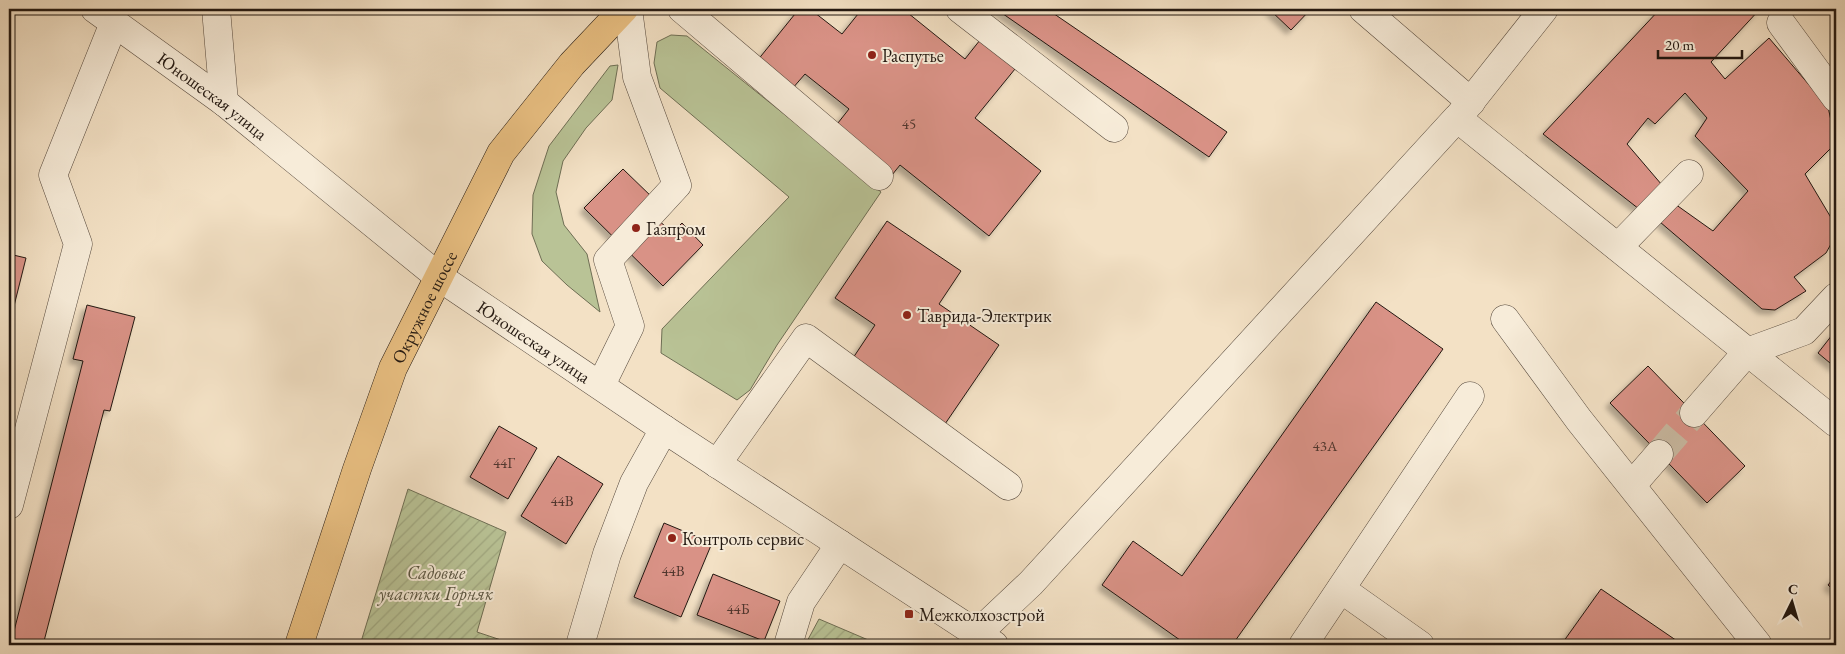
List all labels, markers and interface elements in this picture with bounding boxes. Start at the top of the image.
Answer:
scale bar [1658,28,1741,60]
text: 20 m [1665,35,1694,54]
place label: Распутье [882,44,944,67]
street label: Юношеская улица [153,46,273,145]
marker: Распутье [866,49,878,61]
house number: 45 [902,114,916,133]
place label: Газпром [646,217,706,240]
marker: Газпром [630,222,642,234]
street label: Окружное шоссе [386,247,462,367]
street label: Юношеская улица [473,295,596,388]
place label: Таврида-Электрик [917,304,1052,327]
marker: Таврида-Электрик [901,309,913,321]
house number: 43А [1313,436,1338,455]
house number: 44Г [493,453,515,472]
house number: 44В [550,491,574,510]
place label: Контроль сервис [682,527,804,550]
marker: Контроль сервис [666,532,678,544]
park label: Садовые участки Горняк [377,561,494,606]
house number: 44В [661,561,685,580]
north arrow [1768,576,1818,626]
text: С [1787,580,1799,598]
house number: 44Б [726,599,750,618]
place label: Межколхозстрой [919,603,1045,626]
marker: Межколхозстрой [903,608,915,620]

